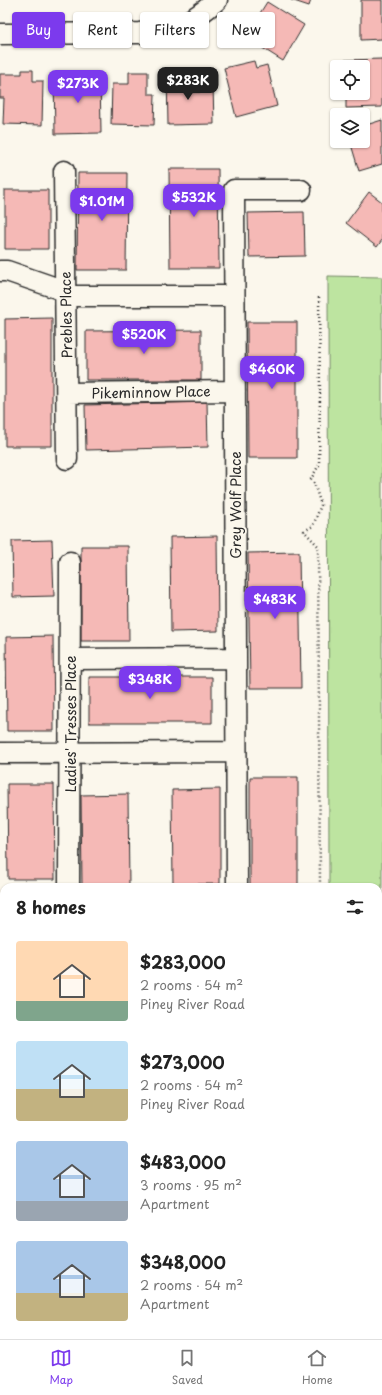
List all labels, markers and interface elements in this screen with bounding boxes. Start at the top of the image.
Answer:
chip: Buy [12,12,65,48]
chip: Rent [73,12,132,48]
chip: Filters [140,12,209,48]
chip: New [217,12,275,48]
map controls [330,60,370,148]
button: locate [330,60,370,100]
pin: $283K [160,67,216,101]
pin: $273K [50,70,106,104]
text: $283K [166,70,210,89]
text: $273K [57,73,99,92]
button: layers [330,108,370,148]
pin: $532K [166,184,222,218]
text: $532K [172,187,216,206]
pin: $1.01M [69,188,135,222]
text: $1.01M [79,191,125,210]
street label: Prebles Place [55,271,77,359]
pin: $520K [116,321,172,355]
text: $520K [122,324,166,343]
pin: $460K [244,356,300,390]
text: $460K [249,359,295,378]
street label: Pikeminnow Place [91,380,211,404]
street label: Grey Wolf Place [225,451,246,559]
pin: $483K [247,586,303,620]
text: $483K [253,589,297,608]
street label: Ladies' Tresses Place [60,656,81,792]
pin: $348K [122,666,178,700]
text: $348K [128,669,172,688]
text: 8 homes [16,894,86,920]
icon: filters [344,896,366,918]
text: $283,000 [140,949,226,975]
icon: home [48,957,96,1005]
text: 2 rooms · 54 m² [140,975,243,994]
text: Piney River Road [140,994,245,1013]
text: $273,000 [140,1049,225,1075]
icon: home [48,1057,96,1105]
text: 2 rooms · 54 m² [140,1075,243,1094]
text: Piney River Road [140,1094,245,1113]
text: $483,000 [140,1149,226,1175]
icon: home [48,1157,96,1205]
text: 3 rooms · 95 m² [140,1175,242,1194]
text: Apartment [140,1194,209,1213]
text: $348,000 [140,1249,226,1275]
icon: home [48,1257,96,1305]
text: 2 rooms · 54 m² [140,1275,243,1294]
text: Apartment [140,1294,209,1313]
tab: Map [49,1347,73,1388]
tab: Saved [172,1347,203,1388]
tab: Home [302,1347,333,1388]

